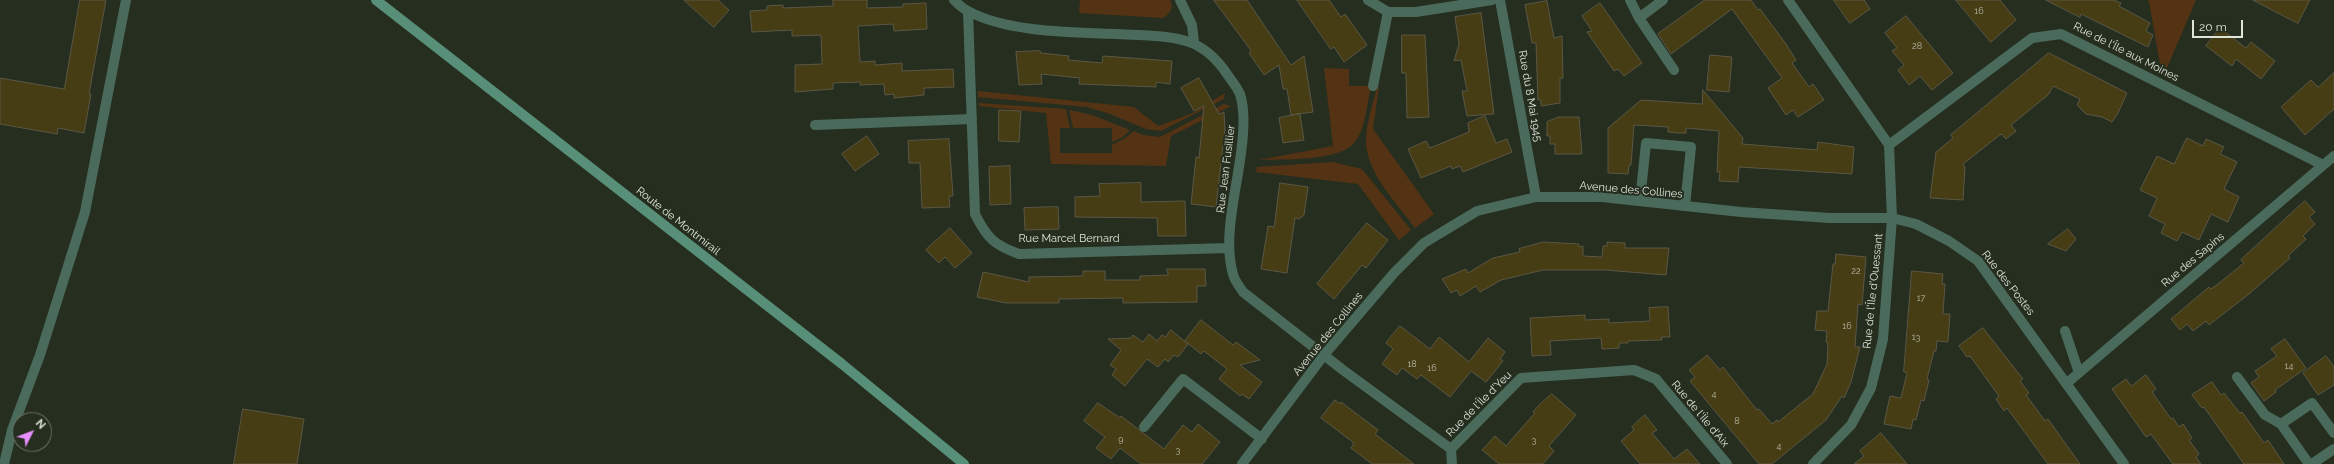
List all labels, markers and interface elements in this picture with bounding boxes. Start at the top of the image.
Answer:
house number: 16 [1974,6,1984,16]
scale bar [2194,12,2245,38]
street label: Rue de l'Île aux Moines [2071,20,2181,84]
text: 20 m [2199,20,2227,34]
house number: 28 [1912,41,1922,51]
street label: Rue du 8 Mai 1945 [1515,49,1545,143]
street label: Rue Jean Fusillier [1214,124,1238,214]
street label: Avenue des Collines [1579,179,1683,201]
street label: Route de Montmirail [633,184,723,258]
street label: Rue des Sapins [2159,230,2227,290]
street label: Rue Marcel Bernard [1018,232,1120,246]
street label: Rue de l'Île d'Ouessant [1860,233,1886,349]
street label: Rue des Postes [1979,248,2037,318]
house number: 22 [1851,266,1861,276]
street label: Avenue des Collines [1290,290,1366,378]
house number: 17 [1917,293,1925,303]
house number: 16 [1842,321,1852,331]
house number: 13 [1912,332,1920,342]
house number: 18 [1407,359,1417,369]
house number: 14 [2285,361,2293,371]
house number: 16 [1427,363,1437,373]
street label: Rue de l'Île d'Yeu [1444,369,1514,439]
street label: Rue de l'Île d'Aix [1668,378,1732,450]
house number: 4 [1712,389,1716,399]
north arrow [12,412,52,452]
house number: 8 [1734,416,1740,426]
text: N [33,417,48,432]
house number: 9 [1118,434,1124,444]
house number: 3 [1532,435,1536,445]
house number: 4 [1777,441,1781,451]
house number: 3 [1176,445,1180,455]

